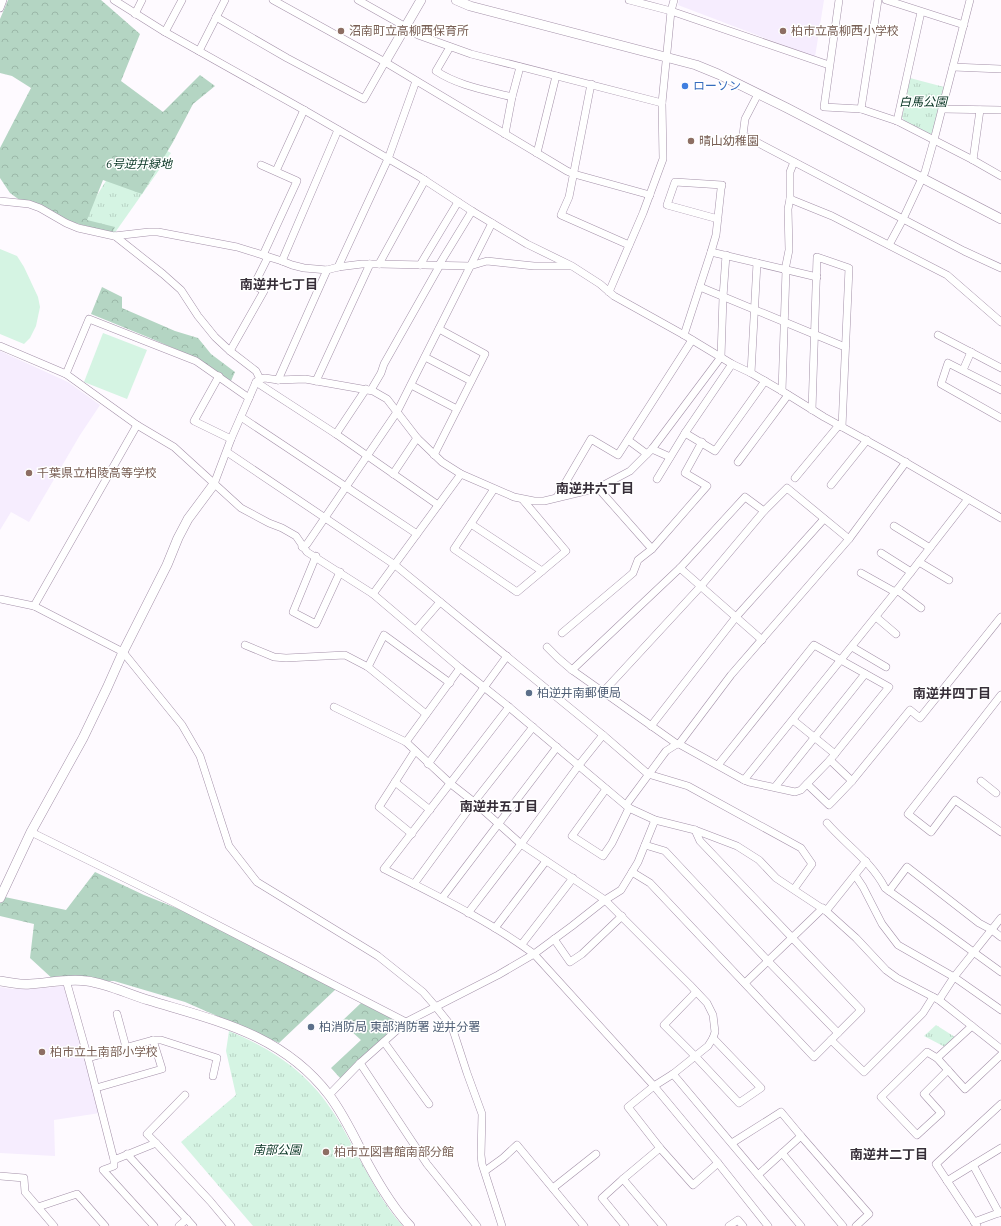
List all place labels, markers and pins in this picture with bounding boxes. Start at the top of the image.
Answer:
place label: 沼南町立高柳西保育所 [349,23,469,39]
place label: 柏市立高柳西小学校 [791,23,899,39]
marker: 沼南町立高柳西保育所 [336,26,346,36]
marker: 柏市立高柳西小学校 [778,26,788,36]
place label: ローソン [693,78,741,94]
marker: ローソン [680,81,690,91]
place label: 晴山幼稚園 [699,133,759,149]
marker: 晴山幼稚園 [686,136,696,146]
place label: 千葉県立柏陵高等学校 [37,465,157,481]
marker: 千葉県立柏陵高等学校 [24,468,34,478]
place label: 柏逆井南郵便局 [537,685,621,701]
marker: 柏逆井南郵便局 [524,688,534,698]
place label: 柏消防局 東部消防署 逆井分署 [319,1019,481,1035]
marker: 柏消防局 東部消防署 逆井分署 [306,1022,316,1032]
place label: 柏市立土南部小学校 [50,1044,158,1060]
marker: 柏市立土南部小学校 [37,1047,47,1057]
place label: 柏市立図書館南部分館 [334,1144,454,1160]
marker: 柏市立図書館南部分館 [321,1147,331,1157]

